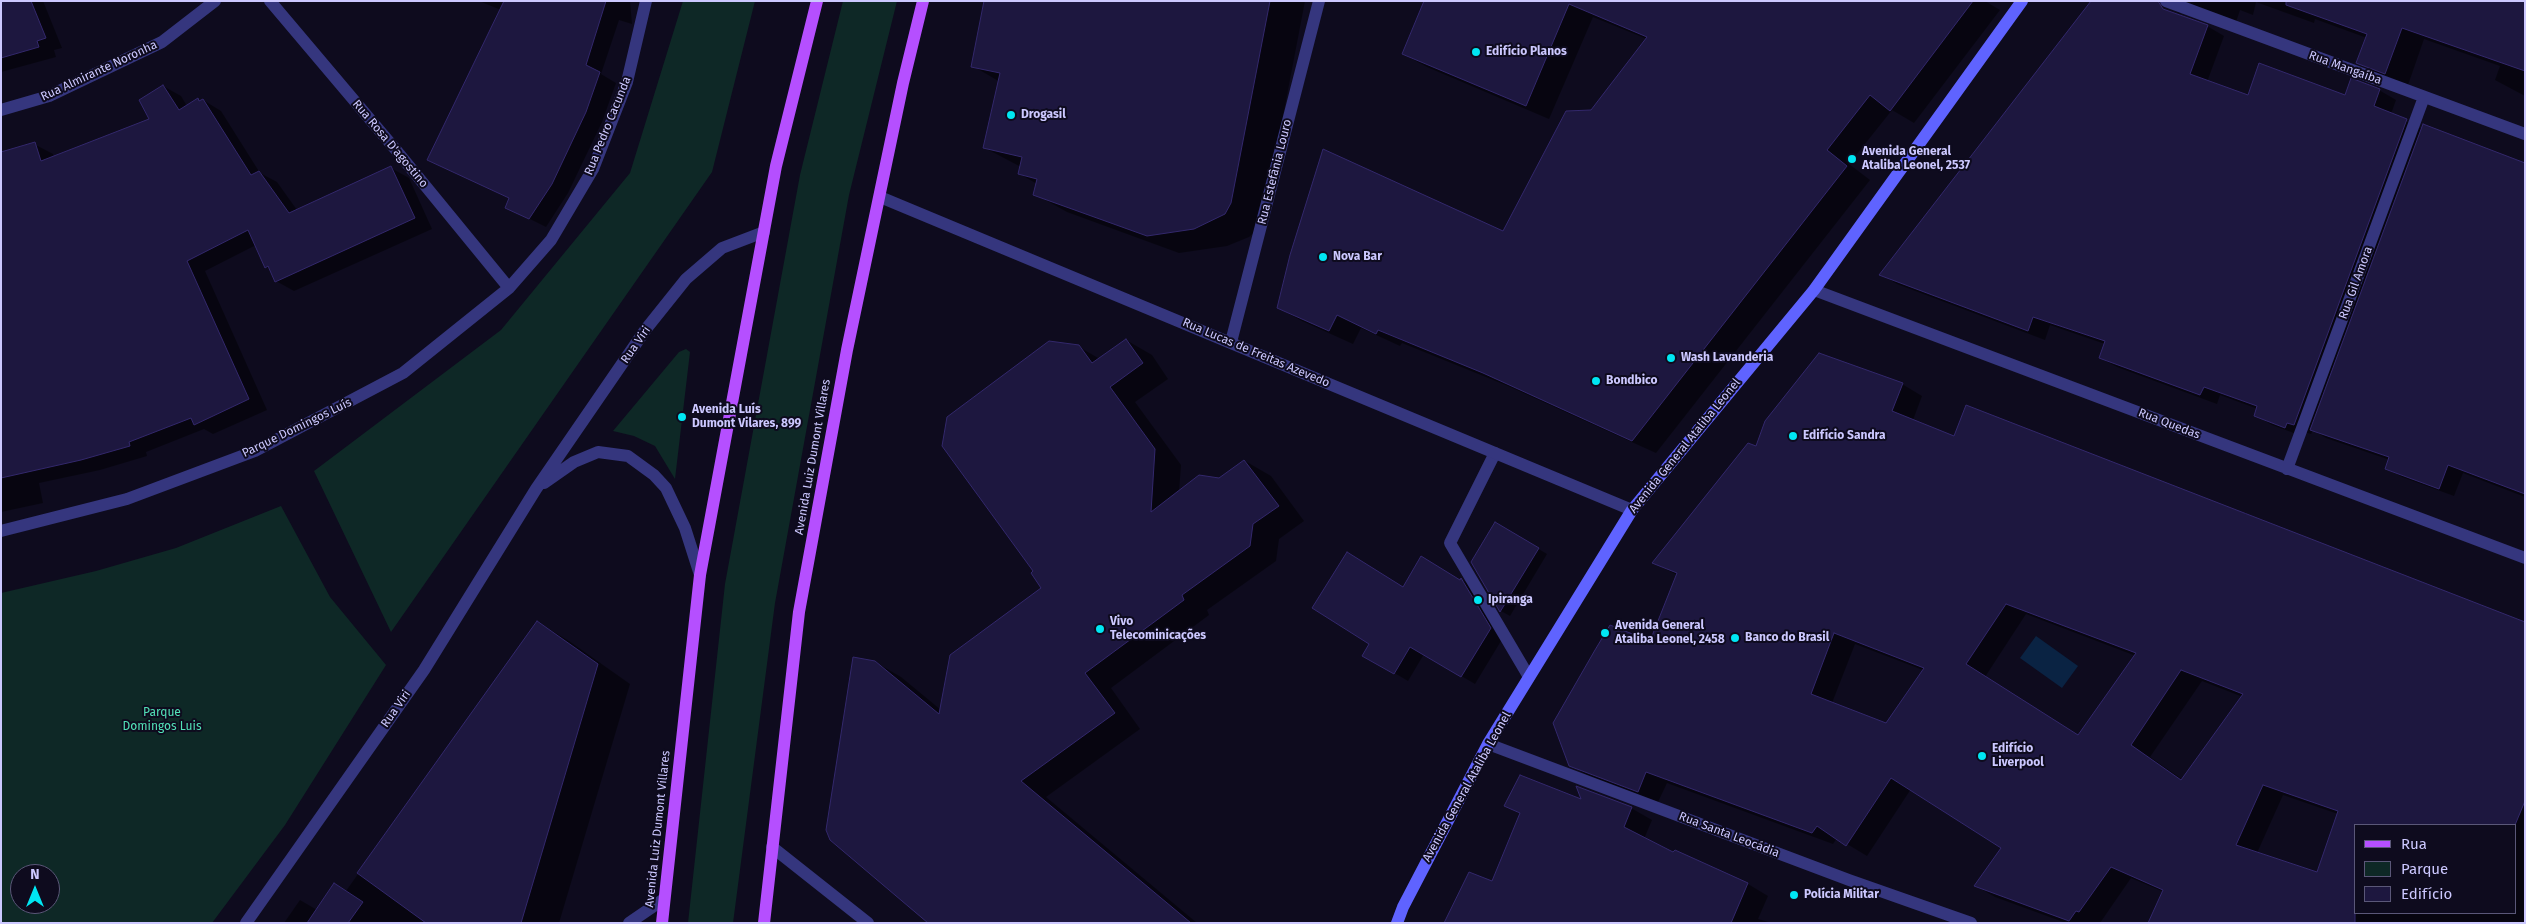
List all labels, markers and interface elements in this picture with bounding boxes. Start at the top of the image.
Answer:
street label: Rua Almirante Noronha [39,38,159,104]
place label: Edifício Planos [1486,45,1567,59]
marker: Edifício Planos [1470,46,1482,58]
street label: Rua Mangaíba [2307,48,2383,88]
street label: Rua Pedro Cacunda [582,75,634,177]
street label: Rua Rosa D'agostino [349,97,431,191]
place label: Drogasil [1021,108,1066,122]
marker: Drogasil [1005,109,1017,121]
street label: Rua Estefânia Louro [1255,118,1295,226]
place label: Avenida General Ataliba Leonel, 2537 [1862,145,1970,173]
marker: Avenida General Ataliba Leonel, 2537 [1846,153,1858,165]
street label: Rua Gil Amora [2336,245,2376,321]
place label: Nova Bar [1333,250,1382,264]
marker: Nova Bar [1317,251,1329,263]
street label: Rua Lucas de Freitas Azevedo [1180,315,1332,391]
street label: Rua Viri [618,324,654,366]
place label: Wash Lavanderia [1681,351,1773,365]
marker: Wash Lavanderia [1665,352,1677,364]
place label: Bondbico [1606,374,1658,388]
marker: Bondbico [1590,375,1602,387]
street label: Avenida General Ataliba Leonel [1626,376,1744,516]
street label: Avenida Luiz Dumont Villares [792,378,834,536]
street label: Parque Domingos Luís [240,395,354,461]
place label: Avenida Luís Dumont Vilares, 899 [692,403,801,431]
street label: Rua Quedas [2136,406,2202,442]
marker: Avenida Luís Dumont Vilares, 899 [676,411,688,423]
place label: Edifício Sandra [1803,429,1886,443]
marker: Edifício Sandra [1787,430,1799,442]
place label: Ipiranga [1488,593,1533,607]
marker: Ipiranga [1472,594,1484,606]
place label: Vivo Telecominicações [1110,615,1206,643]
place label: Avenida General Ataliba Leonel, 2458 [1615,619,1725,647]
marker: Vivo Telecominicações [1094,623,1106,635]
marker: Avenida General Ataliba Leonel, 2458 [1599,627,1611,639]
place label: Banco do Brasil [1745,631,1829,645]
marker: Banco do Brasil [1729,632,1741,644]
street label: Rua Viri [378,688,414,730]
park label: Parque Domingos Luis [122,706,202,734]
street label: Avenida General Ataliba Leonel [1420,710,1514,864]
place label: Edifício Liverpool [1992,742,2044,770]
street label: Avenida Luiz Dumont Villares [643,750,673,908]
marker: Edifício Liverpool [1976,750,1988,762]
street label: Rua Santa Leocádia [1677,809,1781,861]
legend [2354,824,2516,914]
text: Rua [2401,835,2427,853]
text: Parque [2401,860,2448,878]
north arrow [10,864,60,914]
text: N [30,866,40,883]
text: Edifício [2401,885,2452,903]
place label: Polícia Militar [1804,888,1879,902]
marker: Polícia Militar [1788,889,1800,901]

